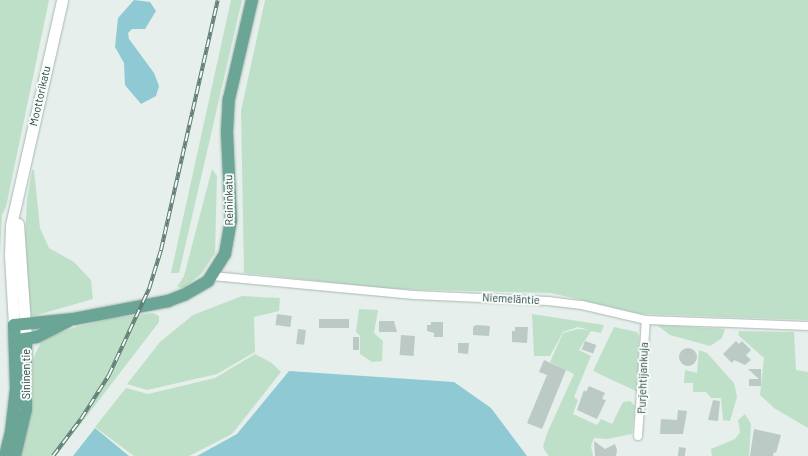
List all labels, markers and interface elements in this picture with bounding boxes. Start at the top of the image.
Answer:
street label: Moottorikatu [27,65,53,127]
street label: Reininkatu [222,174,236,226]
street label: Niemeläntie [482,291,540,307]
street label: Purjehtijankuja [635,342,651,414]
street label: Sininen tie [19,349,33,399]

